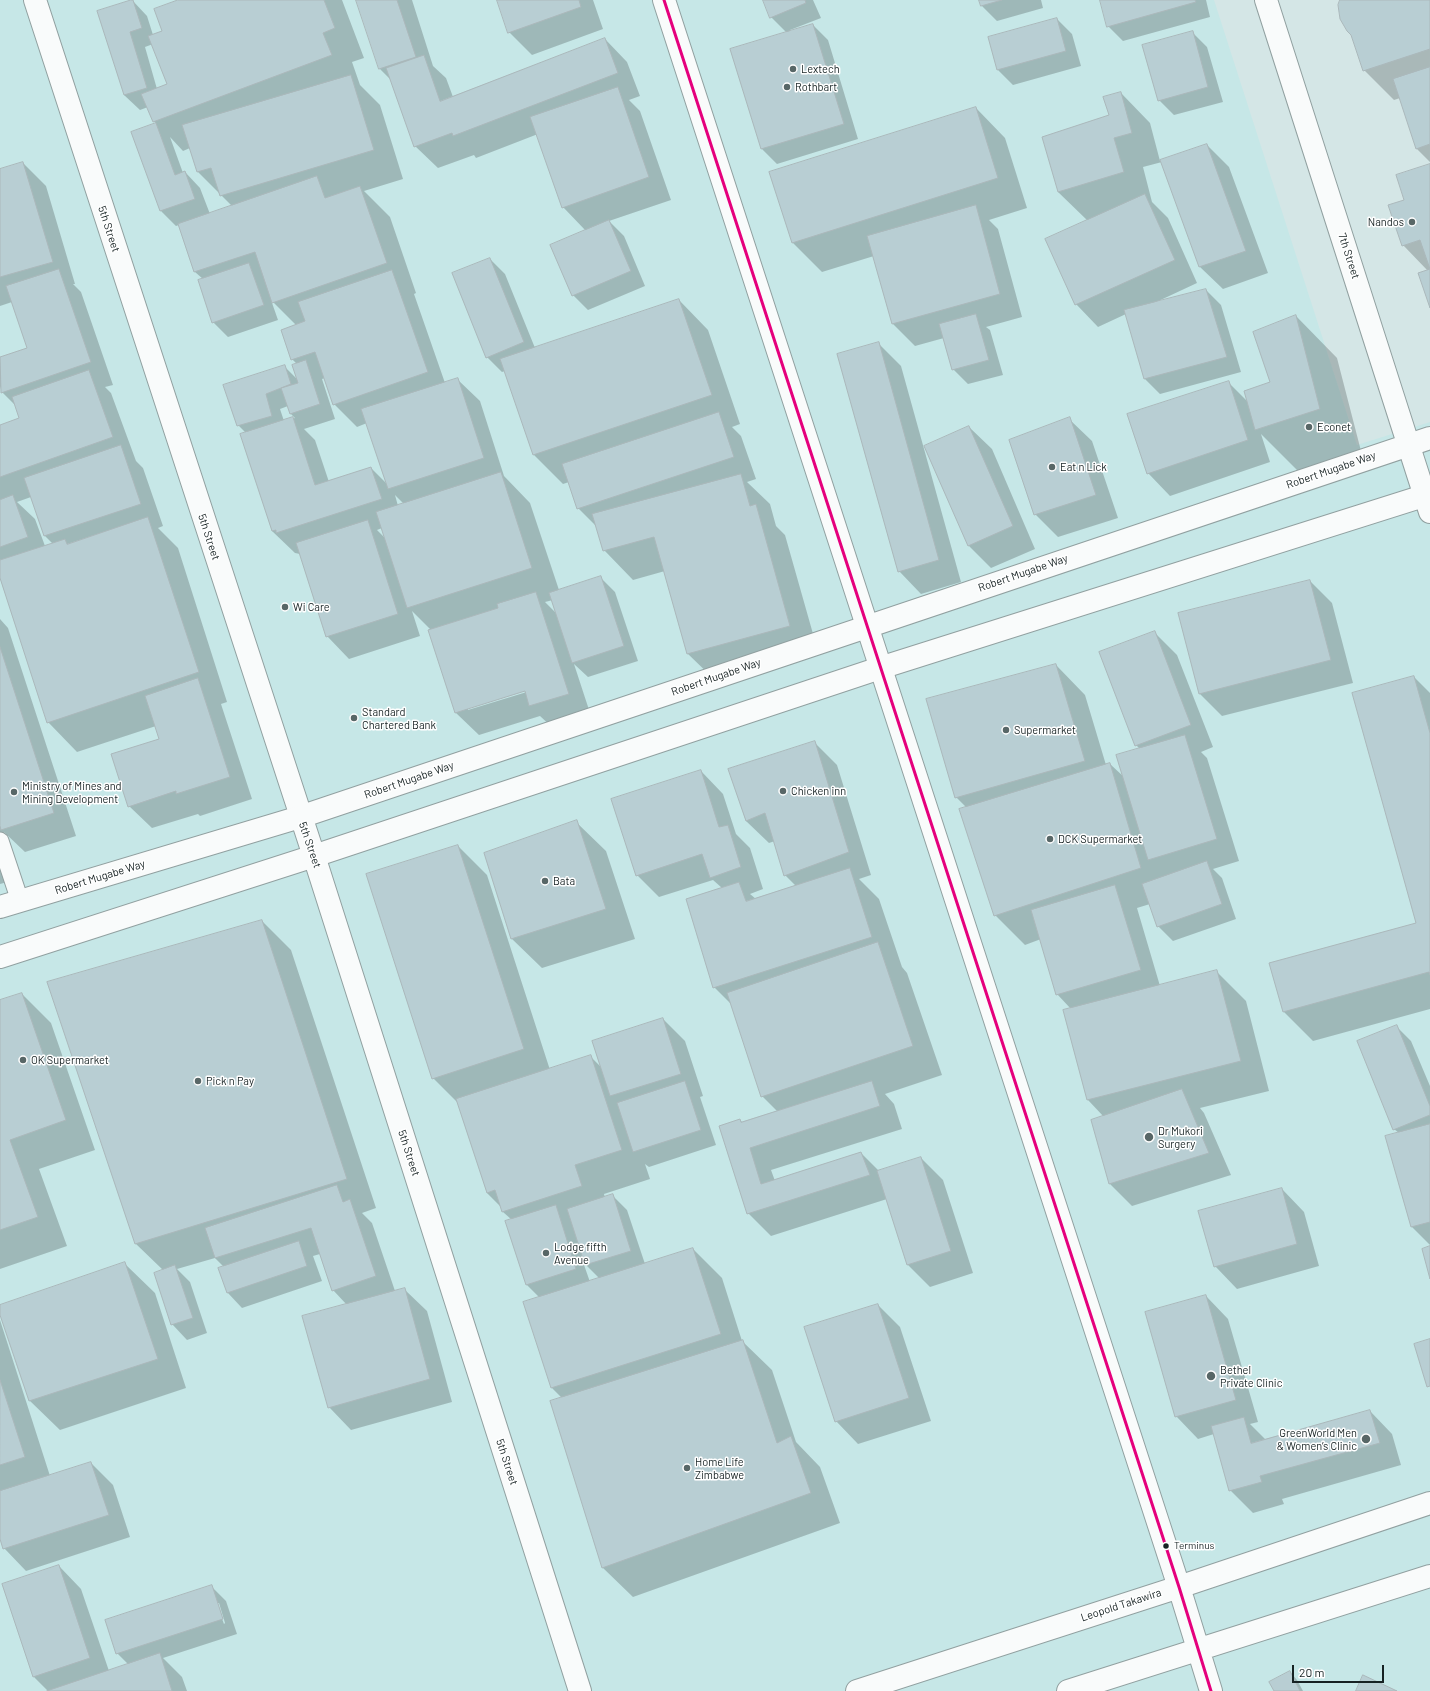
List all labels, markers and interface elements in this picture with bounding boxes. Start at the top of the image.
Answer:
place label: Lextech [801,62,840,76]
marker: Lextech [788,64,798,74]
place label: Rothbart [795,80,837,94]
marker: Rothbart [782,82,792,92]
street label: 5th Street [95,204,123,254]
place label: Nandos [1368,215,1404,229]
marker: Nandos [1407,217,1417,227]
street label: 7th Street [1335,231,1363,281]
place label: Econet [1317,420,1351,434]
marker: Econet [1304,422,1314,432]
street label: Robert Mugabe Way [1284,448,1378,492]
place label: Eat n Lick [1060,460,1107,474]
marker: Eat n Lick [1047,462,1057,472]
street label: 5th Street [195,512,223,562]
street label: Robert Mugabe Way [976,551,1070,595]
place label: Wi Care [293,600,330,614]
marker: Wi Care [280,602,290,612]
street label: Robert Mugabe Way [669,655,763,699]
place label: Standard Chartered Bank [362,705,436,731]
marker: Standard Chartered Bank [349,713,359,723]
place label: Supermarket [1014,723,1076,737]
marker: Supermarket [1001,725,1011,735]
street label: Robert Mugabe Way [362,758,456,802]
place label: Ministry of Mines and Mining Development [22,779,122,805]
place label: Chicken inn [791,784,846,798]
marker: Chicken inn [778,786,788,796]
marker: Ministry of Mines and Mining Development [9,787,19,797]
street label: 5th Street [296,820,324,870]
place label: DCK Supermarket [1058,832,1142,846]
marker: DCK Supermarket [1045,834,1055,844]
street label: Robert Mugabe Way [53,857,147,897]
place label: Bata [553,874,575,888]
marker: Bata [540,876,550,886]
place label: OK Supermarket [31,1053,109,1067]
marker: OK Supermarket [18,1055,28,1065]
place label: Pick n Pay [206,1074,254,1088]
marker: Pick n Pay [193,1076,203,1086]
place label: Dr Mukori Surgery [1158,1124,1203,1150]
street label: 5th Street [395,1128,423,1178]
marker: Dr Mukori Surgery [1143,1131,1155,1143]
place label: Lodge fifth Avenue [554,1240,607,1266]
marker: Lodge fifth Avenue [541,1248,551,1258]
place label: Bethel Private Clinic [1220,1363,1282,1389]
marker: Bethel Private Clinic [1205,1370,1217,1382]
place label: GreenWorld Men & Women’s Clinic [1277,1426,1357,1452]
marker: GreenWorld Men & Women’s Clinic [1360,1433,1372,1445]
street label: 5th Street [493,1437,521,1487]
place label: Home Life Zimbabwe [695,1455,744,1481]
marker: Home Life Zimbabwe [682,1463,692,1473]
place label: Terminus [1174,1540,1214,1552]
marker: Terminus [1161,1541,1171,1551]
street label: Leopold Takawira [1079,1586,1163,1624]
scale bar [1294,1657,1386,1683]
text: 20 m [1299,1665,1325,1679]

